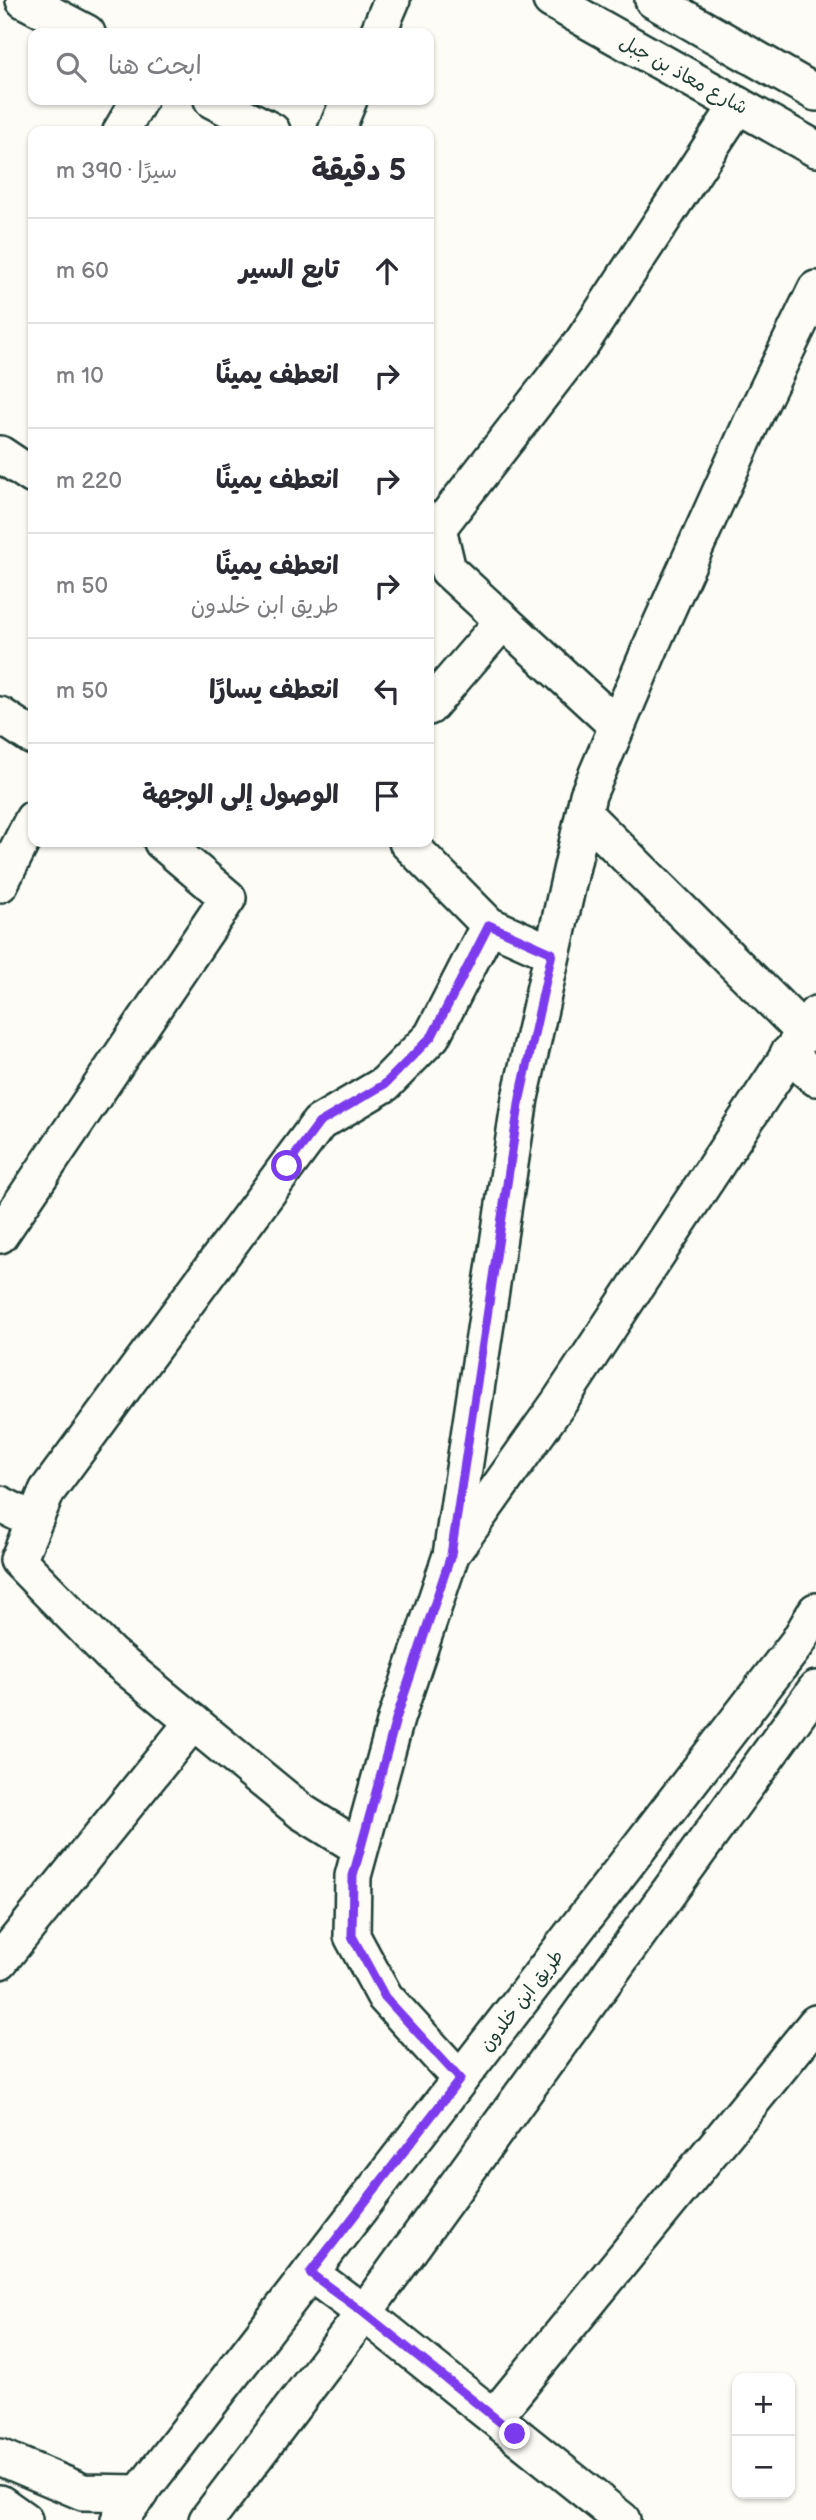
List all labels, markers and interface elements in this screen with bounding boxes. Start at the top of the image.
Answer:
search box [28,28,434,105]
street label: شارع معاذ بن جبل [615,31,751,121]
icon: search [52,48,90,86]
text: ابحث هنا [108,51,202,82]
text: 5 دقيقة [311,153,406,189]
text: سيرًا · 390 m [56,157,177,185]
icon: ahead [368,252,406,290]
text: تابع السير [239,255,339,286]
text: 60 m [56,257,109,285]
icon: right [368,357,406,395]
text: انعطف يمينًا [216,360,339,391]
text: 10 m [56,362,104,390]
icon: right [368,462,406,500]
text: انعطف يمينًا [216,465,339,496]
text: 220 m [56,467,122,495]
text: انعطف يمينًا [216,551,339,582]
icon: right [368,567,406,605]
text: 50 m [56,572,108,600]
text: طريق ابن خلدون [191,592,339,620]
icon: left [368,672,406,710]
text: انعطف يسارًا [209,675,339,706]
text: 50 m [56,677,108,705]
icon: arrive [368,777,406,815]
text: الوصول إلى الوجهة [142,780,339,811]
route start [271,1150,302,1181]
street label: طريق ابن خلدون [475,1946,569,2056]
map controls [732,2373,795,2499]
button: + [732,2373,795,2436]
route end [499,2418,530,2449]
button: − [732,2436,795,2499]

